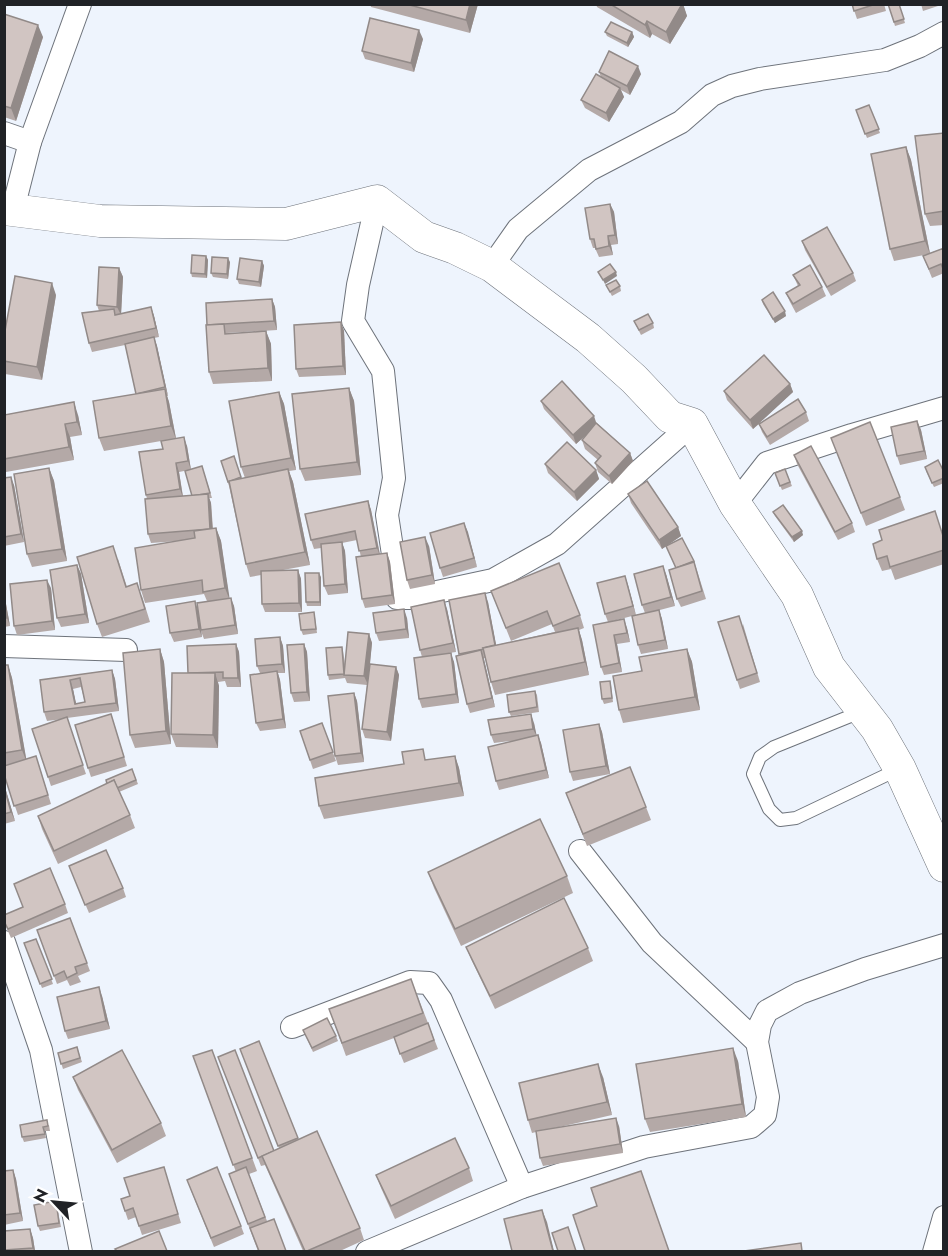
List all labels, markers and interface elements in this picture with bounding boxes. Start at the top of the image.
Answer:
north arrow [24,1172,84,1232]
text: N [28,1185,54,1206]

